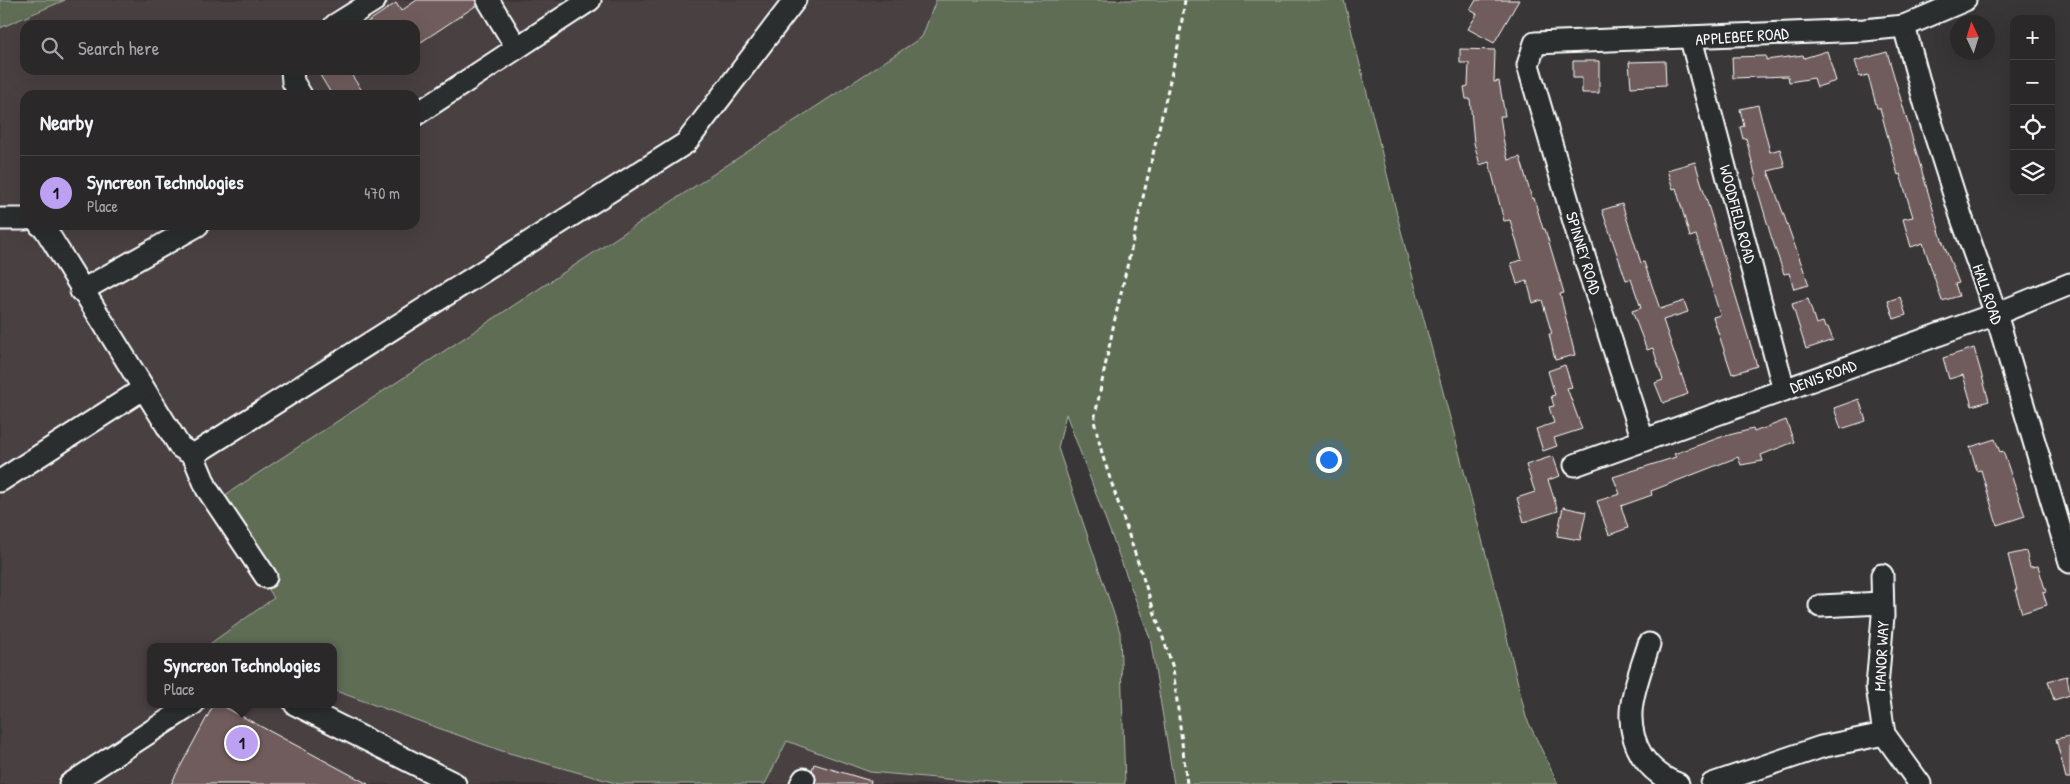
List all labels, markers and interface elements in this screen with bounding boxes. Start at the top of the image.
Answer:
north arrow [1950,15,1995,60]
map controls [2010,15,2055,195]
button: + [2010,15,2055,60]
search box [20,20,420,75]
street label: APPLEBEE ROAD [1694,22,1790,50]
icon: search [38,34,66,62]
text: Search here [78,35,159,61]
button: − [2010,60,2055,105]
button: locate [2010,105,2055,150]
text: Nearby [40,108,93,137]
button: layers [2010,150,2055,195]
street label: WOODFIELD ROAD [1714,162,1762,266]
text: Syncreon Technologies [87,169,244,195]
text: 1 [53,182,59,204]
text: 470 m [364,182,400,204]
text: Place [87,195,118,217]
street label: SPINNEY ROAD [1561,209,1607,297]
street label: HALL ROAD [1967,261,2009,327]
street label: DENIS ROAD [1787,354,1860,398]
your location [1316,447,1342,473]
street label: MANOR WAY [1868,620,1894,692]
popup [147,643,337,708]
text: Syncreon Technologies [164,652,320,678]
text: Place [164,678,195,700]
pin: 1 [226,724,258,762]

